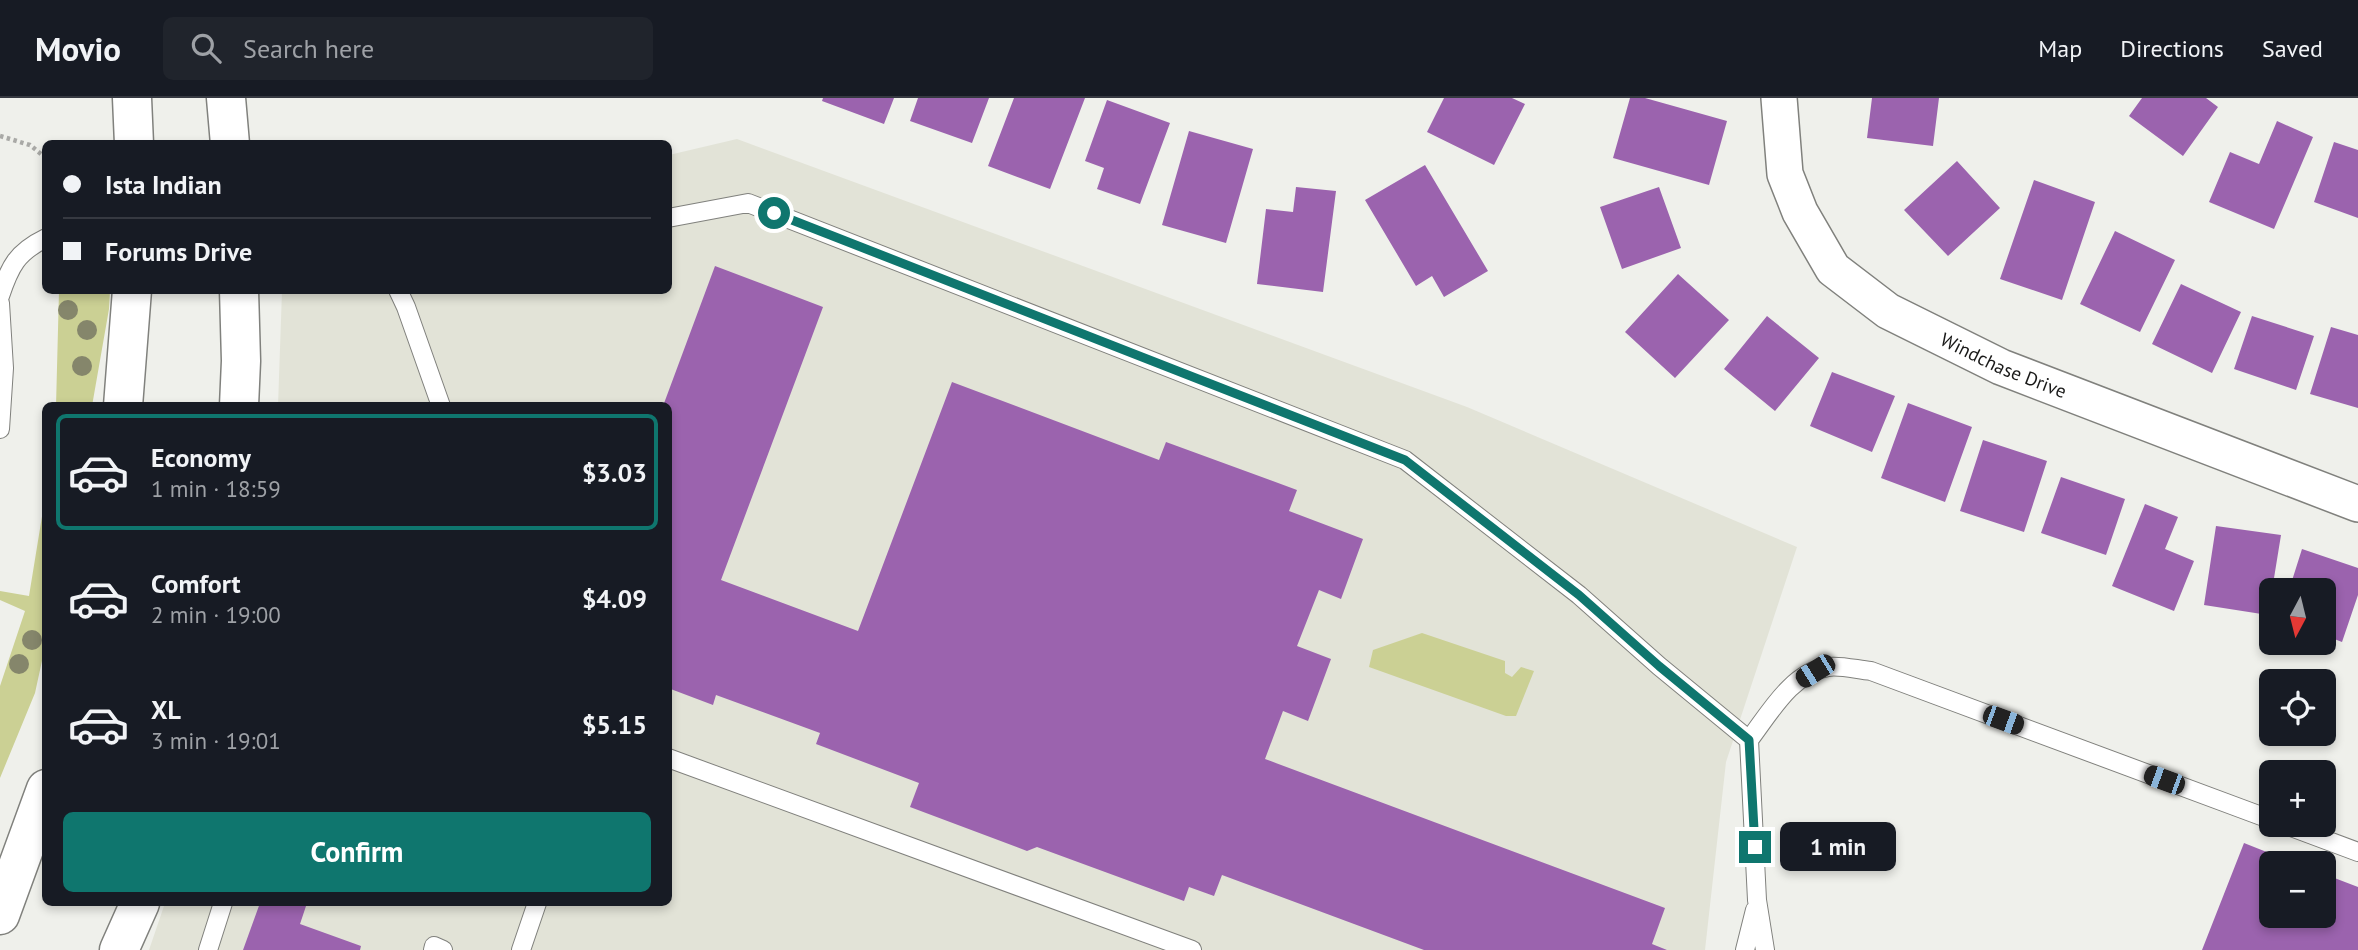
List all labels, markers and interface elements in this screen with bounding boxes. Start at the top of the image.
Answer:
search box [163,17,653,80]
text: Movio [35,27,121,70]
icon: search [187,29,225,67]
text: Search here [243,32,374,65]
text: Map [2038,33,2082,64]
text: Directions [2120,33,2224,64]
text: Saved [2262,33,2323,64]
text: Ista Indian [105,168,222,201]
route start [758,197,790,229]
text: Forums Drive [105,235,252,268]
street label: Windchase Drive [1937,327,2070,403]
icon: car [67,441,130,504]
text: Economy [151,441,251,474]
text: $3.03 [582,456,647,489]
text: 1 min · 18:59 [151,474,281,503]
icon: car [67,567,130,630]
text: Comfort [151,567,241,600]
north arrow [2259,578,2336,654]
map controls [2259,578,2336,928]
text: $4.09 [582,582,647,615]
text: 2 min · 19:00 [151,600,281,629]
car [1792,651,1839,691]
button: locate [2259,669,2336,746]
icon: car [67,693,130,756]
text: XL [151,693,181,726]
car [1980,703,2027,737]
text: $5.15 [582,708,647,741]
text: 3 min · 19:01 [151,726,281,755]
button: + [2259,760,2336,837]
car [2141,763,2188,797]
button: Confirm [63,812,651,892]
callout: 1 min [1780,822,1895,872]
route end [1739,831,1771,863]
text: 1 min [1810,832,1866,861]
button: − [2259,851,2336,928]

